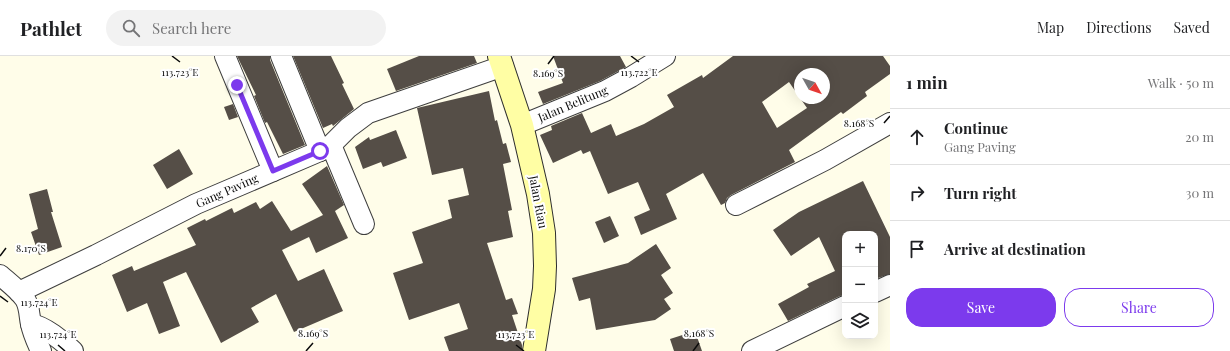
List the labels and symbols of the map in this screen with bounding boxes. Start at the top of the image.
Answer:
text: 113.723°E [162,65,198,79]
text: 113.722°E [620,65,658,79]
text: 8.169°S [533,66,563,80]
north arrow [794,68,830,104]
route end [228,76,246,94]
street label: Jalan Belitung [534,81,611,125]
text: 8.168°S [844,116,874,130]
route start [311,142,329,160]
street label: Gang Paving [193,169,261,211]
street label: Jalan Riau [526,173,552,230]
text: 8.170°S [16,241,46,255]
text: 113.724°E [20,295,58,309]
text: 8.169°S [298,326,328,340]
text: 8.168°S [684,326,714,340]
text: 113.724°E [39,327,77,341]
text: 113.723°E [498,327,534,341]

